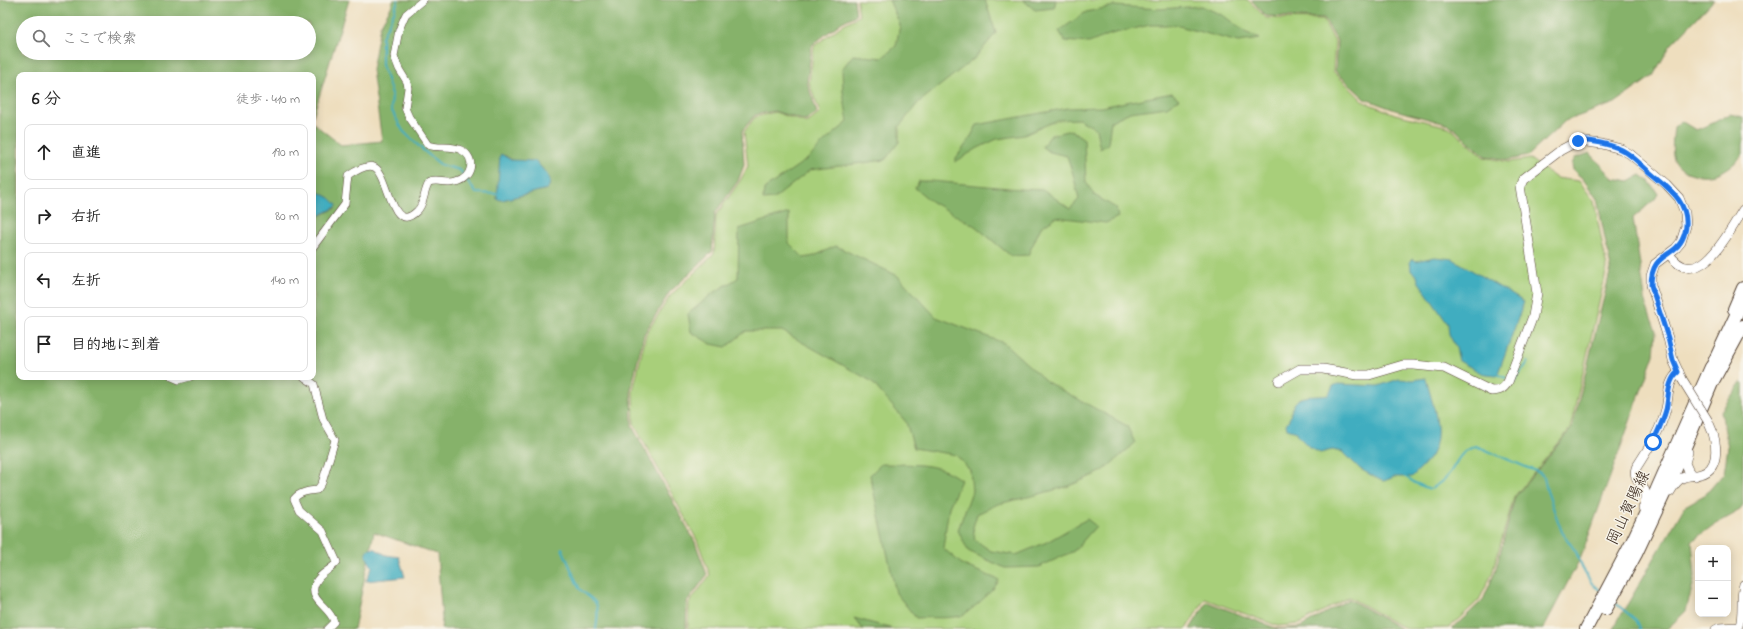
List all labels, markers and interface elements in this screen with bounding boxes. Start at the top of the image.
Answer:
search box [16,16,316,60]
icon: search [30,27,52,49]
text: ここで検索 [62,28,137,50]
text: 6 分 [32,87,61,112]
text: 徒歩 · 410 m [236,90,300,109]
route end [1569,132,1587,150]
icon: ahead [33,141,55,163]
text: 直進 [71,142,101,164]
text: 190 m [272,143,299,162]
icon: right [33,205,55,227]
text: 右折 [71,206,101,228]
text: 80 m [275,207,299,226]
icon: left [33,269,55,291]
text: 左折 [71,270,101,292]
text: 140 m [271,271,299,290]
icon: arrive [33,333,55,355]
text: 目的地に到着 [71,334,161,356]
route start [1644,433,1662,451]
street label: 岡山賀陽線 [1601,467,1657,549]
map controls [1695,545,1731,617]
button: + [1695,545,1731,581]
button: − [1695,581,1731,617]

